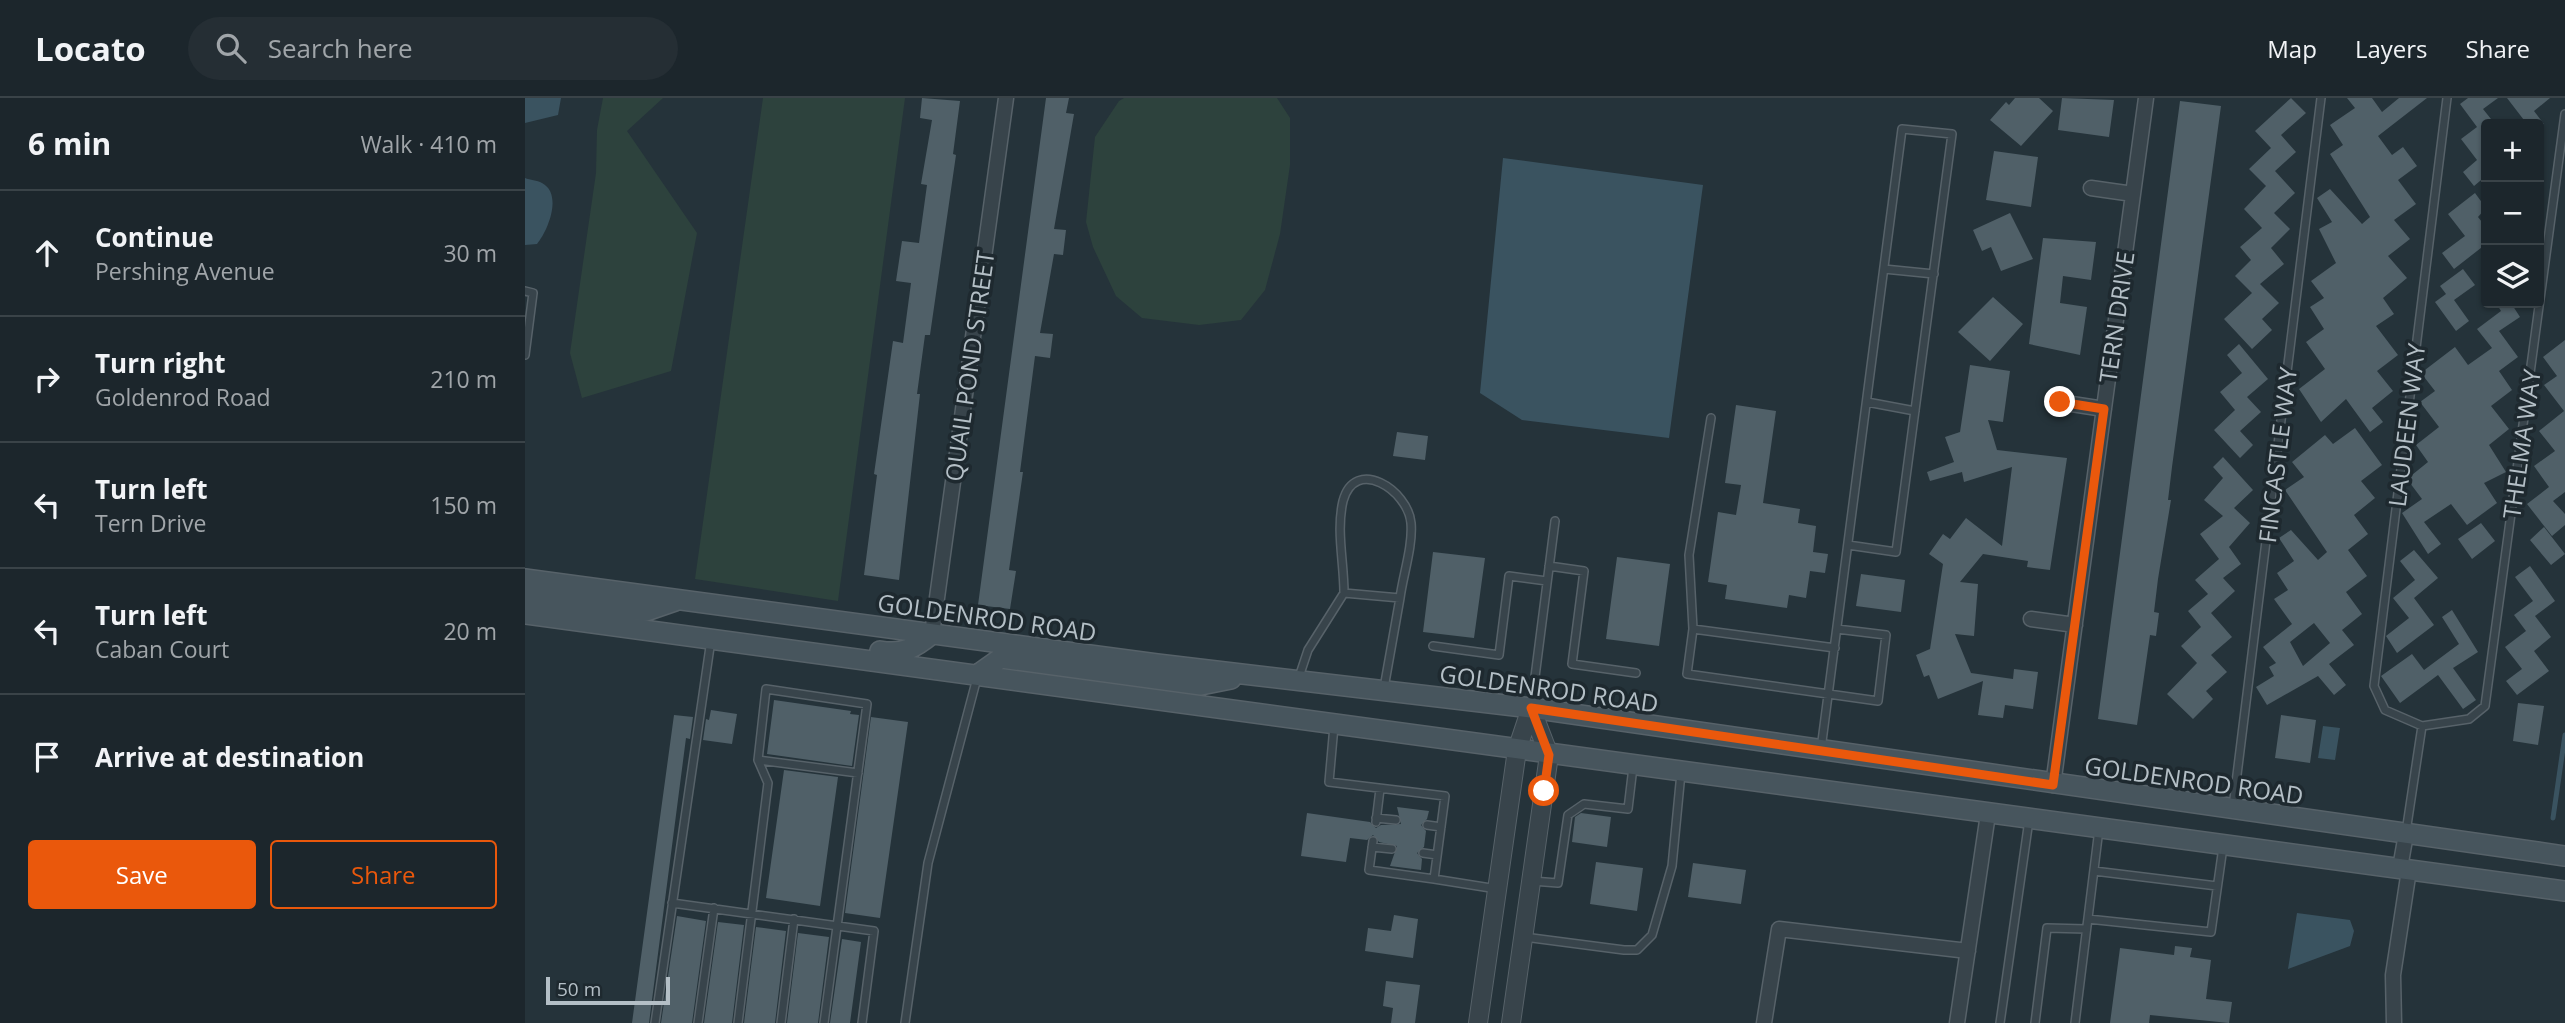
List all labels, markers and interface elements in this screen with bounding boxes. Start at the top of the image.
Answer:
search box [188,17,678,80]
text: Locato [35,26,146,71]
icon: search [212,29,250,67]
text: Search here [268,30,413,66]
text: Map [2267,32,2317,65]
text: Layers [2355,32,2428,65]
text: Share [2466,32,2530,65]
map controls [2481,119,2544,308]
button: + [2481,119,2544,182]
text: 6 min [28,123,111,164]
text: Walk · 410 m [360,128,497,160]
button: − [2481,182,2544,245]
text: Continue [95,219,214,255]
icon: ahead [28,234,66,272]
text: 30 m [443,237,497,269]
button: layers [2481,245,2544,308]
street label: QUAIL POND STREET [936,248,1002,484]
street label: TERN DRIVE [2090,249,2142,385]
text: Pershing Avenue [95,255,275,287]
street label: LAUDEEN WAY [2380,341,2432,509]
text: Turn right [95,345,226,381]
icon: right [28,360,66,398]
text: 210 m [430,363,497,395]
street label: FINCASTLE WAY [2250,365,2304,545]
street label: THELMA WAY [2494,367,2548,521]
text: Goldenrod Road [95,381,271,413]
route end [2044,386,2075,417]
text: Turn left [95,471,207,507]
icon: left [28,486,66,524]
text: 150 m [430,489,497,521]
text: Tern Drive [95,507,206,539]
street label: GOLDENROD ROAD [875,585,1099,649]
text: Turn left [95,597,207,633]
icon: left [28,612,66,650]
text: 20 m [443,615,497,647]
text: Caban Court [95,633,229,665]
street label: GOLDENROD ROAD [1437,656,1661,720]
icon: arrive [28,738,66,776]
text: Arrive at destination [95,739,364,775]
street label: GOLDENROD ROAD [2082,748,2306,812]
route start [1528,775,1559,806]
button: Save [28,840,256,909]
button: Share [270,840,497,909]
scale bar [546,974,670,1006]
text: 50 m [557,976,601,1002]

